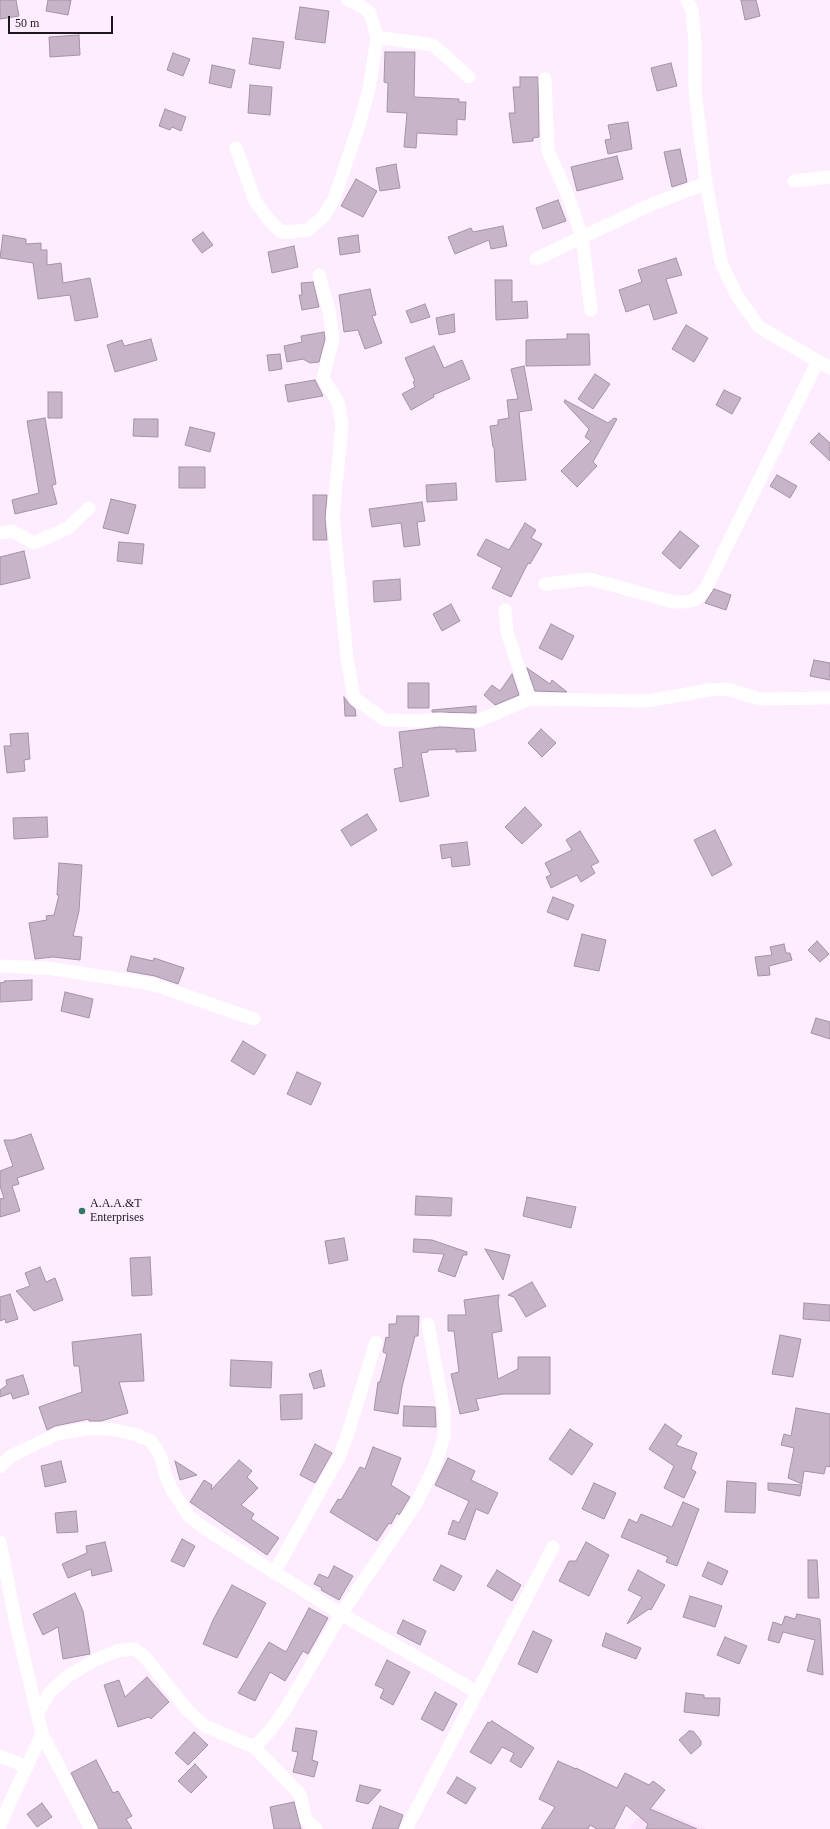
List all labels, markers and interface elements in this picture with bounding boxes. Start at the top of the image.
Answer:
scale bar [10,8,115,34]
text: 50 m [15,16,39,30]
place label: A.A.A.&T Enterprises [90,1197,144,1225]
marker: A.A.A.&T Enterprises [77,1206,87,1216]

